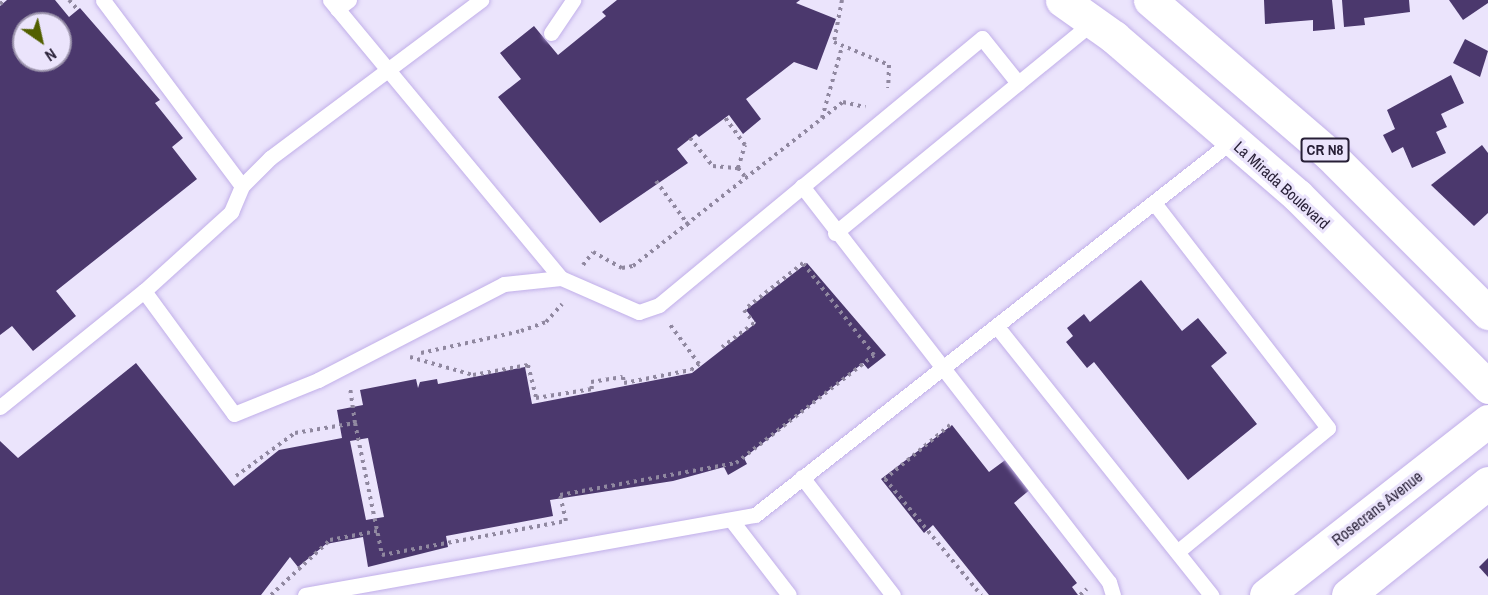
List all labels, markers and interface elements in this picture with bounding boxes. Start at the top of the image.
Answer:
north arrow [12,12,72,72]
text: N [41,43,61,67]
street label: La Mirada Boulevard [1230,137,1334,233]
road number: CR N8 [1300,138,1350,162]
street label: Rosecrans Avenue [1328,466,1426,550]

